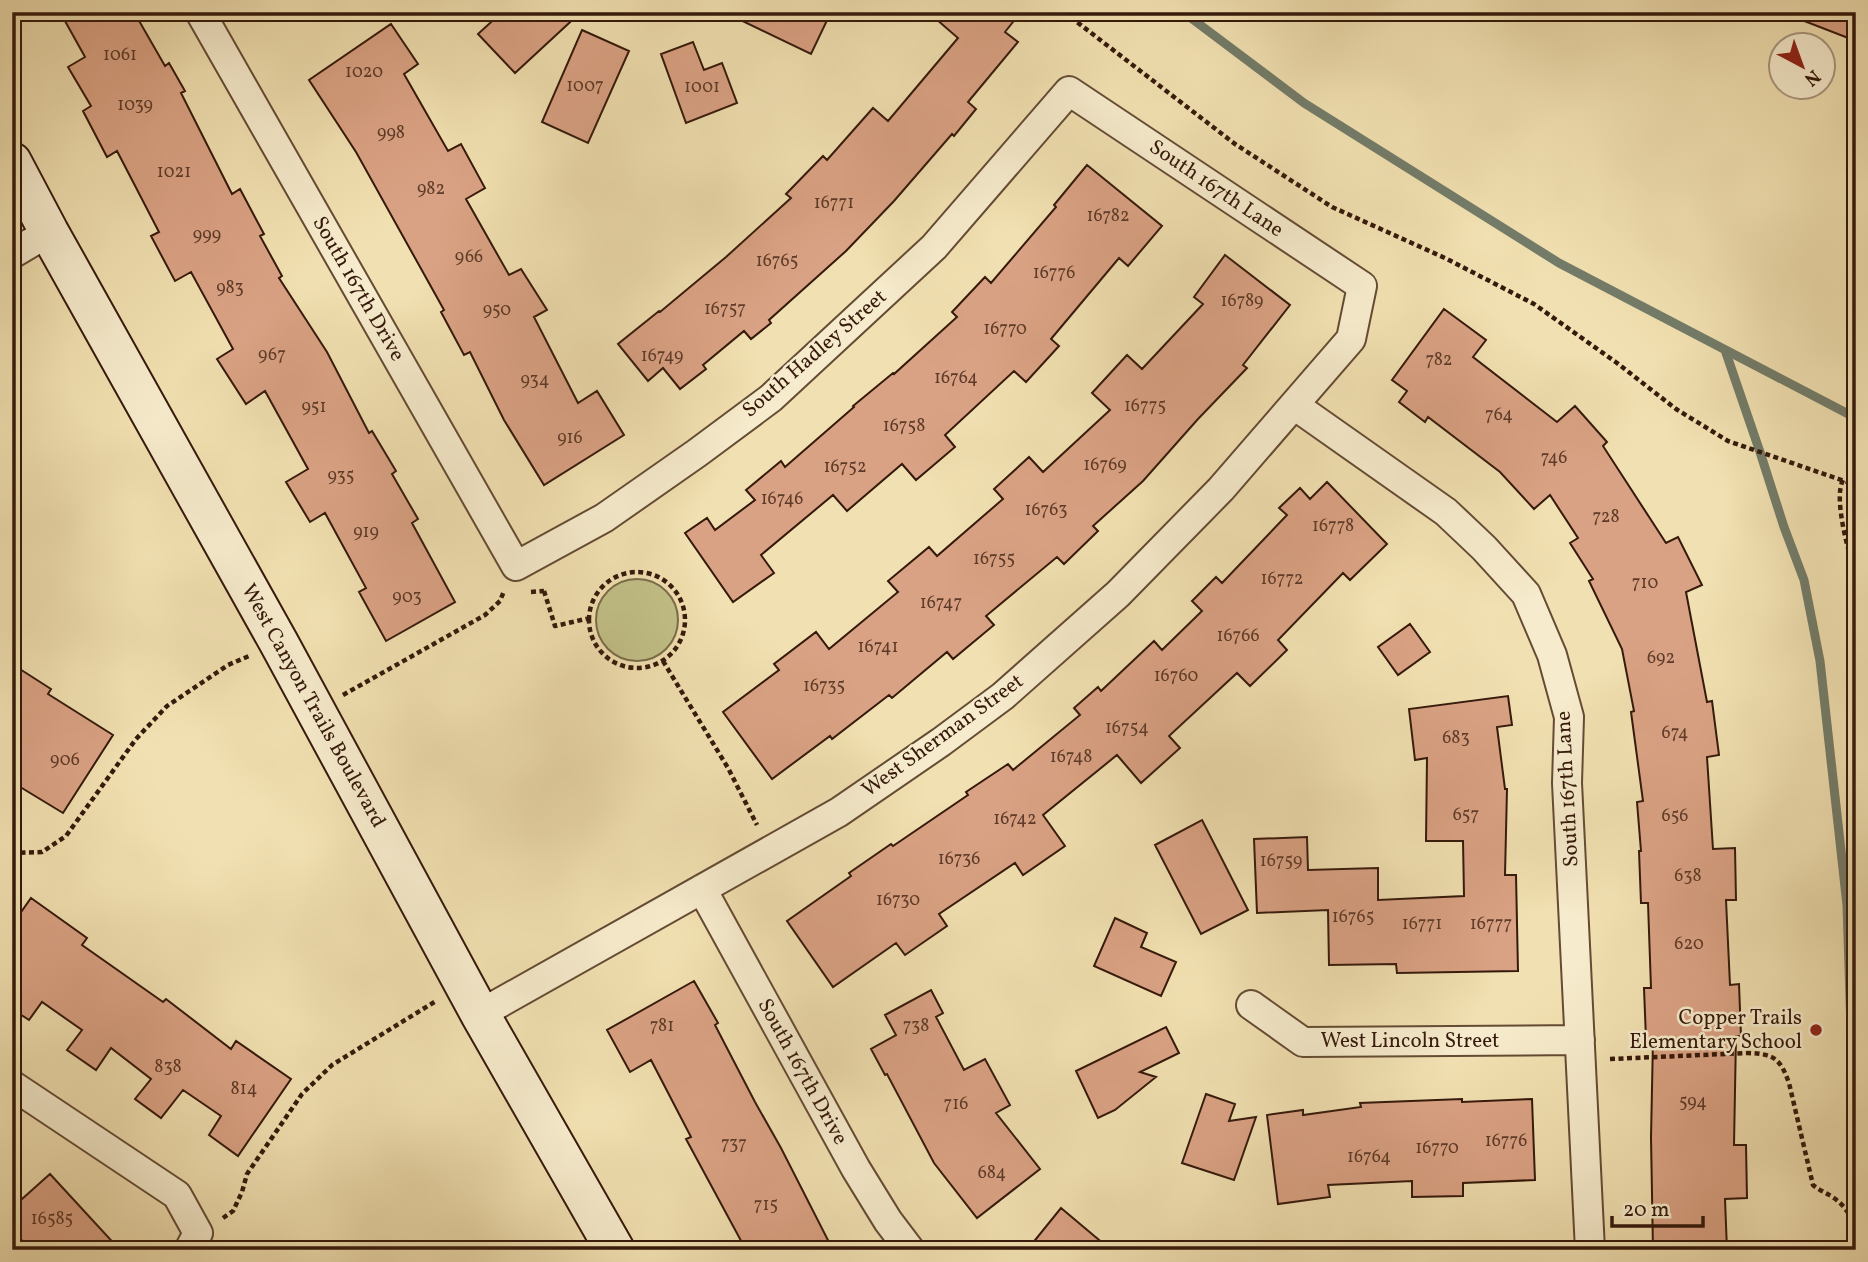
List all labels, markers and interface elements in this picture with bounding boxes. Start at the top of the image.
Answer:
north arrow [1766,32,1836,102]
house number: 1061 [103,43,137,68]
house number: 1020 [345,60,383,85]
text: N [1798,63,1826,92]
house number: 1007 [566,74,604,99]
house number: 1001 [684,75,720,100]
house number: 1039 [117,93,153,118]
house number: 998 [377,121,405,146]
street label: South 167th Lane [1143,133,1289,245]
house number: 1021 [157,160,191,185]
house number: 982 [417,177,445,202]
house number: 16771 [814,191,854,216]
house number: 16782 [1086,204,1130,229]
street label: South 167th Drive [305,211,411,367]
house number: 999 [193,223,221,248]
house number: 966 [455,245,483,270]
house number: 16765 [756,249,798,274]
house number: 16776 [1033,261,1075,286]
house number: 983 [216,276,244,301]
street label: South Hadley Street [737,283,893,425]
house number: 16789 [1221,289,1263,314]
house number: 16757 [704,297,746,322]
house number: 950 [483,298,511,323]
house number: 16770 [983,317,1027,342]
house number: 967 [258,343,286,368]
house number: 16749 [641,344,683,369]
house number: 782 [1426,348,1453,373]
house number: 16764 [934,366,978,391]
house number: 934 [521,368,549,393]
house number: 16775 [1124,394,1166,419]
house number: 951 [302,395,326,420]
house number: 764 [1485,403,1513,428]
house number: 16758 [883,414,925,439]
house number: 916 [557,426,583,451]
house number: 746 [1541,446,1567,471]
house number: 16769 [1083,453,1127,478]
house number: 16752 [823,455,867,480]
house number: 935 [328,464,354,489]
house number: 16746 [761,487,803,512]
house number: 16763 [1025,498,1067,523]
house number: 728 [1592,505,1620,530]
house number: 16778 [1312,514,1354,539]
house number: 919 [353,520,379,545]
house number: 16755 [973,547,1015,572]
house number: 16772 [1261,567,1303,592]
house number: 710 [1632,571,1658,596]
street label: West Canyon Trails Boulevard [234,579,392,833]
house number: 903 [392,585,422,610]
house number: 16747 [920,591,962,616]
house number: 16766 [1216,624,1260,649]
house number: 16741 [858,635,898,660]
house number: 692 [1647,646,1675,671]
house number: 16760 [1154,664,1199,689]
street label: West Sherman Street [856,667,1030,805]
house number: 16735 [803,674,845,699]
street label: South 167th Lane [1549,710,1587,868]
house number: 16754 [1105,716,1149,741]
house number: 674 [1662,721,1688,746]
house number: 683 [1442,726,1470,751]
house number: 16748 [1050,745,1092,770]
house number: 906 [50,748,80,773]
house number: 657 [1453,803,1479,828]
house number: 656 [1662,804,1688,829]
house number: 16742 [993,807,1037,832]
house number: 16736 [938,847,980,872]
house number: 16759 [1260,849,1302,874]
house number: 638 [1674,864,1702,889]
house number: 16730 [876,888,920,913]
house number: 16765 [1332,905,1374,930]
house number: 16771 [1402,912,1442,937]
house number: 16777 [1470,912,1512,937]
house number: 620 [1674,932,1704,957]
street label: South 167th Drive [750,994,854,1150]
place label: Copper Trails Elementary School [1629,1004,1802,1057]
house number: 781 [650,1014,674,1039]
house number: 738 [903,1014,929,1039]
marker: Copper Trails Elementary School [1808,1022,1824,1038]
street label: West Lincoln Street [1321,1027,1499,1056]
house number: 838 [154,1055,182,1080]
house number: 814 [231,1077,257,1102]
house number: 594 [1679,1090,1707,1115]
house number: 716 [944,1092,968,1117]
house number: 16776 [1485,1129,1527,1154]
house number: 737 [721,1132,747,1157]
house number: 16770 [1415,1136,1459,1161]
house number: 16764 [1347,1145,1391,1170]
house number: 684 [978,1161,1006,1186]
scale bar [1612,1185,1703,1229]
house number: 715 [754,1193,778,1218]
text: 20 m [1623,1196,1669,1225]
house number: 16585 [31,1207,73,1232]

